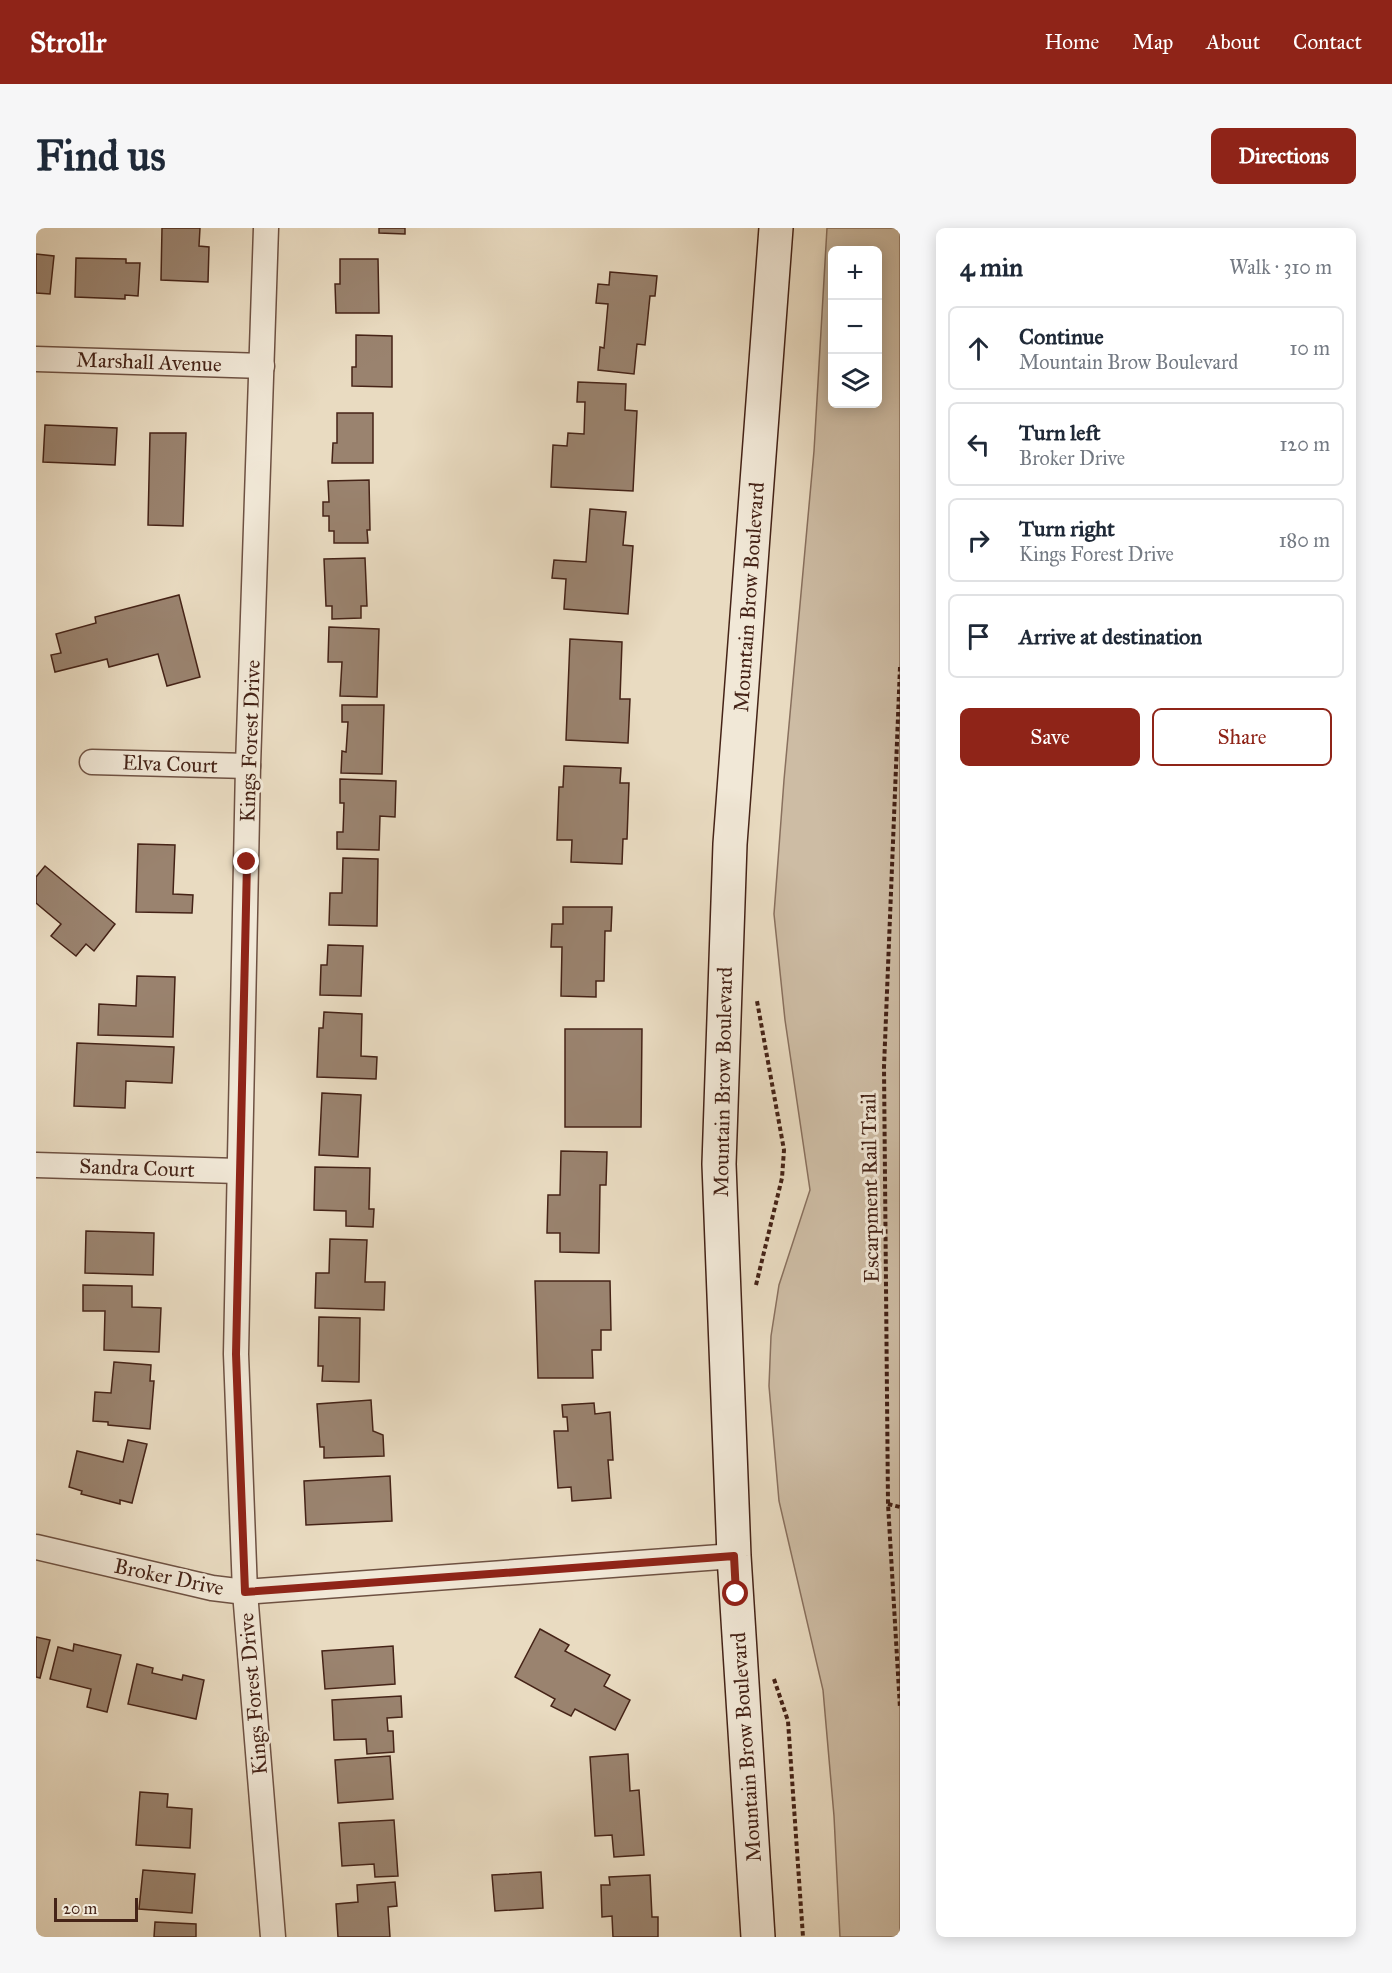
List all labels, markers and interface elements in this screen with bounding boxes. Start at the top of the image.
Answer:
text: Strollr [30,25,106,60]
text: Home [1044,29,1099,55]
text: Map [1132,29,1173,55]
text: About [1206,29,1260,55]
text: Contact [1293,29,1362,55]
button: Directions [1211,128,1356,184]
text: Find us [36,130,166,182]
map controls [828,246,882,408]
button: + [828,246,882,300]
text: 4 min [960,251,1023,283]
text: Walk · 310 m [1229,255,1332,279]
button: − [828,300,882,354]
text: Continue [1019,323,1104,350]
icon: ahead [962,332,995,365]
text: 10 m [1289,336,1330,360]
street label: Marshall Avenue [76,346,222,378]
text: Mountain Brow Boulevard [1019,350,1238,374]
button: layers [828,354,882,408]
text: Turn left [1019,419,1101,446]
icon: left [962,428,995,461]
text: 120 m [1279,432,1330,456]
text: Broker Drive [1019,446,1125,470]
street label: Mountain Brow Boulevard [728,481,770,713]
text: Turn right [1019,515,1115,542]
icon: right [962,524,995,557]
text: 180 m [1279,528,1330,552]
text: Kings Forest Drive [1019,542,1174,566]
icon: arrive [962,620,995,653]
text: Arrive at destination [1019,623,1202,650]
street label: Kings Forest Drive [234,659,266,823]
button: Save [960,708,1140,766]
button: Share [1152,708,1332,766]
street label: Elva Court [122,749,219,779]
route end [233,848,259,874]
street label: Mountain Brow Boulevard [708,966,738,1197]
street label: Escarpment Rail Trail [855,1092,885,1283]
street label: Sandra Court [79,1153,196,1183]
street label: Broker Drive [112,1553,226,1601]
route start [722,1580,748,1606]
street label: Kings Forest Drive [233,1612,273,1776]
street label: Mountain Brow Boulevard [725,1631,767,1863]
scale bar [54,1895,138,1922]
text: 20 m [63,1899,97,1918]

